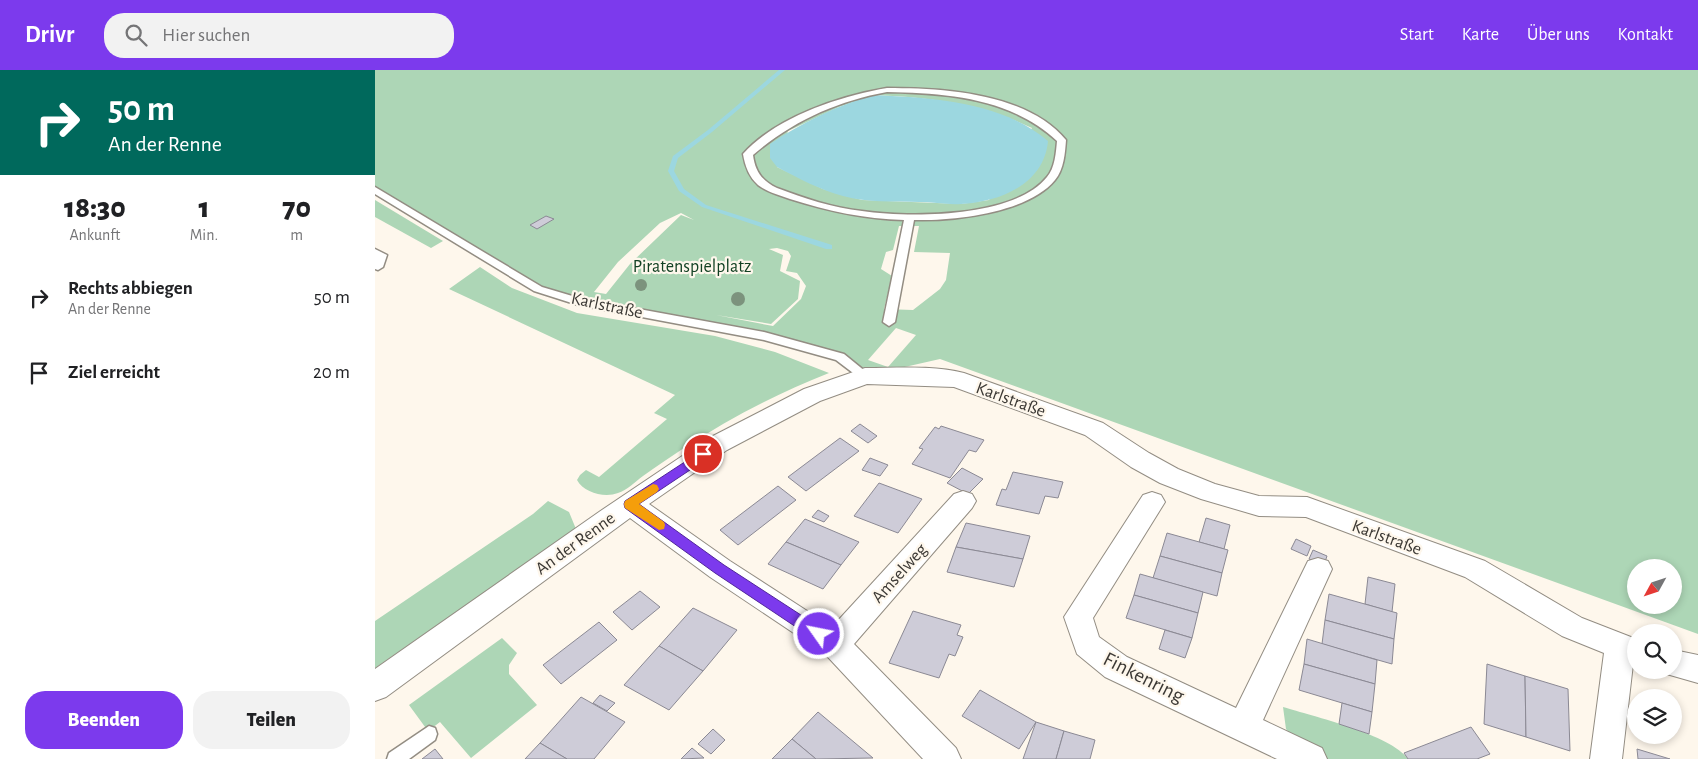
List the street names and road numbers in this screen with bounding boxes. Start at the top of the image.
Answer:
street label: Karlstraße [569,290,644,322]
street label: Karlstraße [973,379,1048,421]
street label: An der Renne [533,509,619,578]
street label: Karlstraße [1349,517,1424,559]
street label: Amselweg [869,540,931,607]
street label: Finkenring [1100,648,1188,707]

